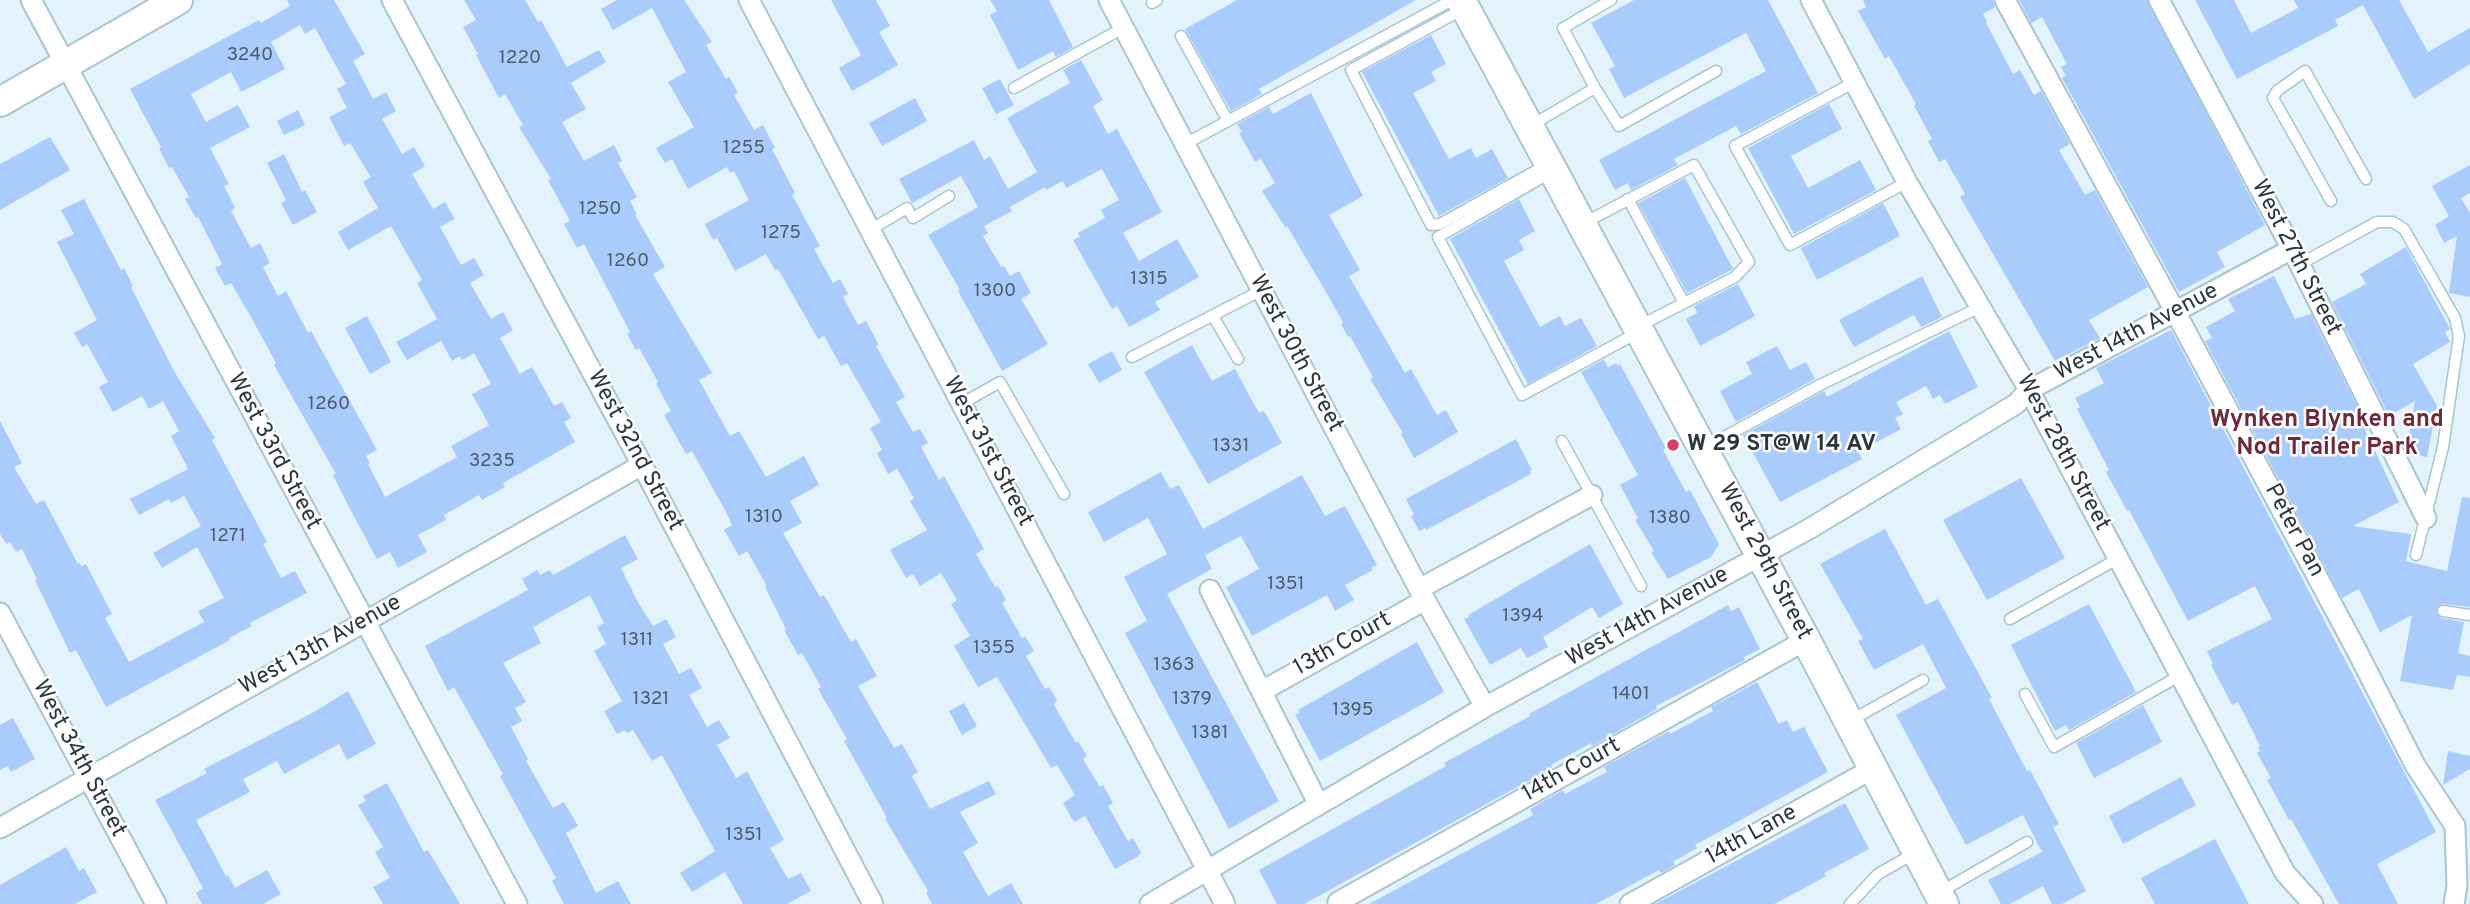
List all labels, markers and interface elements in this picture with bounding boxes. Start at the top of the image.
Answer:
house number: 3240 [227,45,273,67]
house number: 1220 [499,48,541,70]
house number: 1255 [723,138,765,160]
street label: West 27th Street [2244,176,2346,340]
house number: 1250 [579,199,621,221]
house number: 1275 [761,223,801,245]
house number: 1260 [607,251,649,273]
house number: 1315 [1130,269,1168,291]
street label: West 30th Street [1242,271,1348,437]
street label: West 14th Avenue [2050,278,2224,388]
house number: 1300 [974,281,1016,303]
street label: West 32nd Street [580,366,688,536]
street label: West 33rd Street [220,369,326,535]
street label: West 28th Street [2009,370,2115,536]
street label: West 31st Street [936,372,1038,532]
house number: 1260 [308,394,350,416]
district label: Wynken Blynken and Nod Trailer Park [2210,407,2444,463]
place label: W 29 ST@W 14 AV [1687,431,1876,459]
house number: 1331 [1212,436,1250,458]
marker: W 29 ST@W 14 AV [1665,437,1681,453]
house number: 3235 [469,451,515,473]
street label: West 29th Street [1711,479,1817,645]
street label: Peter Pan [2257,480,2329,582]
house number: 1310 [745,507,783,529]
house number: 1380 [1649,508,1691,530]
house number: 1271 [210,526,246,548]
street label: West 14th Avenue [1562,562,1734,674]
house number: 1351 [1267,574,1305,596]
street label: West 13th Avenue [235,590,407,702]
house number: 1394 [1502,606,1544,628]
street label: 13th Court [1289,607,1397,683]
house number: 1311 [621,630,653,652]
house number: 1355 [973,638,1015,660]
house number: 1363 [1153,655,1195,677]
street label: West 34th Street [25,676,131,842]
house number: 1401 [1612,684,1650,706]
house number: 1321 [633,689,669,711]
house number: 1379 [1172,689,1212,711]
house number: 1395 [1332,700,1374,722]
house number: 1381 [1191,723,1229,745]
street label: 14th Court [1518,733,1626,809]
street label: 14th Lane [1702,800,1802,872]
house number: 1351 [725,825,763,847]

